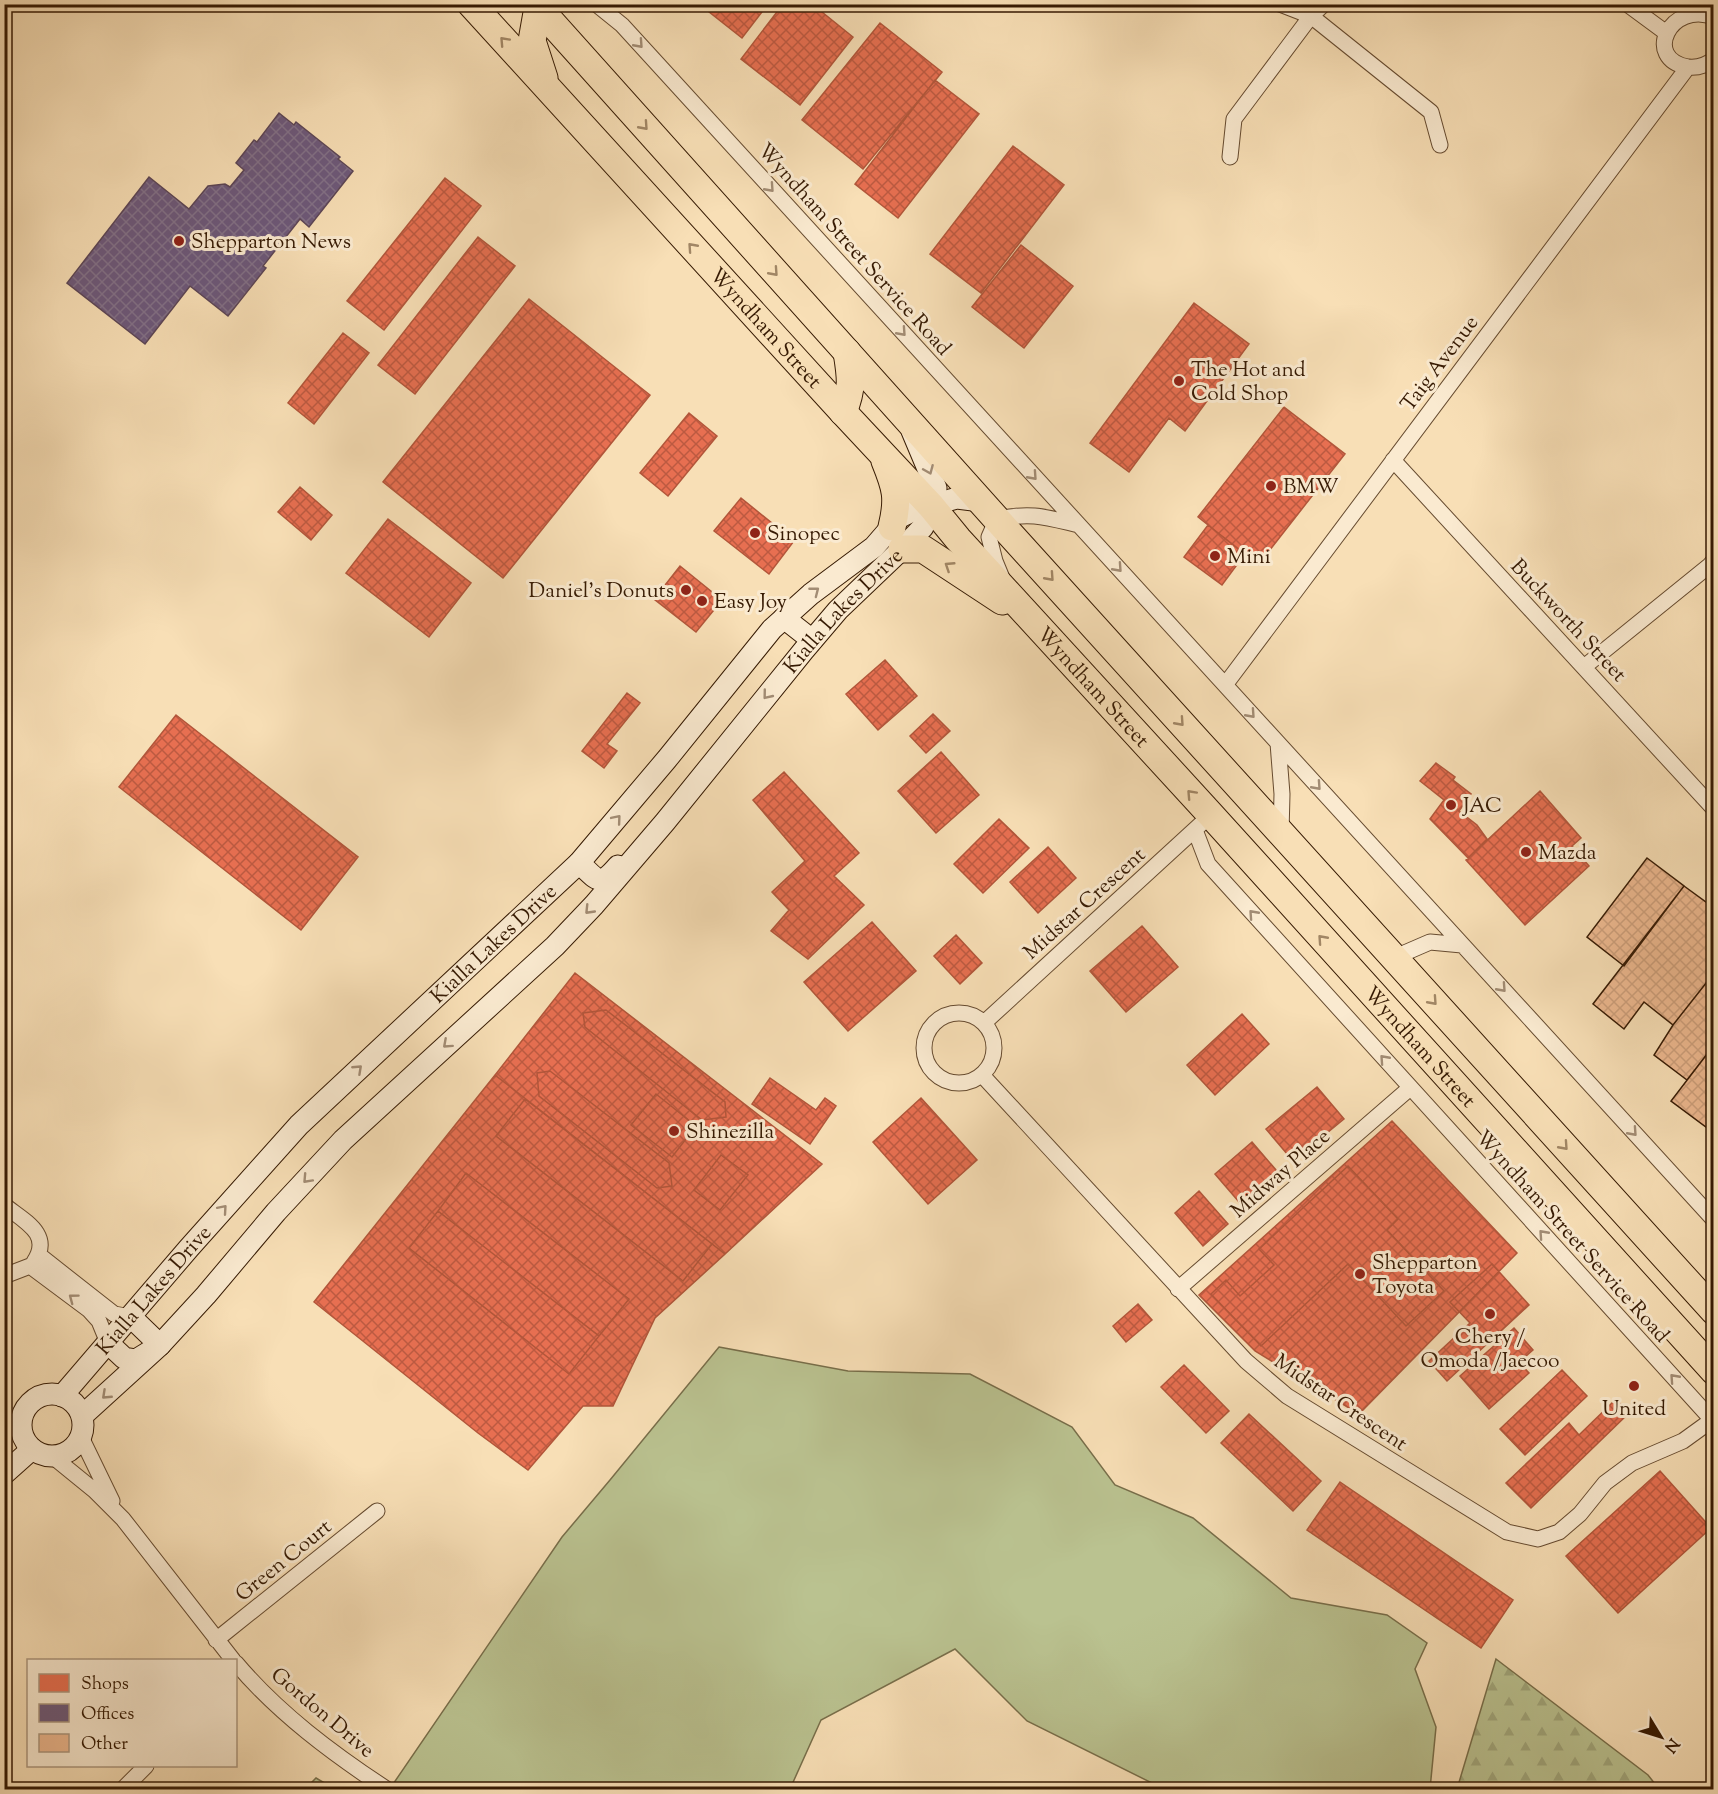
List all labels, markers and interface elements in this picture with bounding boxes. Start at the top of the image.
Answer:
one-way arrow [501,37,512,48]
one-way arrow [632,37,643,47]
one-way arrow [637,119,648,130]
street label: Wyndham Street Service Road [753,138,957,360]
one-way arrow [763,180,774,191]
place label: Shepparton News [191,228,351,258]
marker: Shepparton News [172,234,186,248]
one-way arrow [688,243,699,254]
street label: Wyndham Street [705,262,827,394]
one-way arrow [767,265,778,275]
street label: Taig Avenue [1395,310,1487,418]
one-way arrow [895,325,906,335]
place label: The Hot and Cold Shop [1191,356,1306,410]
marker: The Hot and Cold Shop [1172,374,1186,388]
one-way arrow [922,464,934,475]
one-way arrow [1026,468,1037,479]
place label: BMW [1283,473,1339,503]
marker: BMW [1264,479,1278,493]
place label: Sinopec [767,520,840,550]
marker: Sinopec [748,526,762,540]
street label: Kialla Lakes Drive [777,542,911,681]
place label: Mini [1227,543,1271,573]
marker: Mini [1208,549,1222,563]
street label: Buckworth Street [1503,553,1633,690]
one-way arrow [944,562,955,573]
one-way arrow [1111,562,1122,572]
one-way arrow [1043,571,1054,581]
place label: Daniel's Donuts [529,577,674,607]
marker: Daniel's Donuts [679,583,693,597]
one-way arrow [809,587,820,598]
place label: Easy Joy [714,588,788,618]
marker: Easy Joy [695,594,709,608]
street label: Wyndham Street [1029,621,1155,755]
one-way arrow [763,688,774,699]
one-way arrow [1244,707,1255,718]
one-way arrow [1173,715,1184,726]
one-way arrow [1310,779,1321,790]
one-way arrow [1187,790,1198,801]
place label: JAC [1462,792,1502,822]
marker: JAC [1444,798,1458,812]
one-way arrow [610,815,621,826]
place label: Mazda [1538,839,1597,869]
street label: Midstar Crescent [1018,841,1153,968]
marker: Mazda [1519,845,1533,859]
street label: Kialla Lakes Drive [425,878,564,1011]
one-way arrow [585,903,596,914]
one-way arrow [1249,910,1260,920]
one-way arrow [1318,935,1329,945]
street label: Wyndham Street [1356,980,1482,1115]
one-way arrow [1495,982,1506,992]
one-way arrow [1426,994,1437,1005]
one-way arrow [444,1037,454,1048]
one-way arrow [1380,1055,1391,1065]
one-way arrow [351,1065,362,1076]
place label: Shinezilla [686,1118,774,1148]
street label: Midway Place [1225,1123,1338,1226]
marker: Shinezilla [667,1124,681,1138]
street label: Wyndham Street Service Road [1468,1124,1675,1350]
one-way arrow [1626,1126,1637,1136]
one-way arrow [1557,1139,1568,1149]
one-way arrow [303,1172,314,1182]
one-way arrow [216,1205,227,1216]
street label: Kialla Lakes Drive [90,1219,219,1363]
one-way arrow [1539,1230,1550,1241]
place label: Shepparton Toyota [1372,1249,1478,1303]
marker: Shepparton Toyota [1353,1267,1367,1281]
one-way arrow [69,1294,80,1305]
marker: Chery / Omoda /Jaecoo [1483,1307,1497,1321]
place label: Chery / Omoda /Jaecoo [1420,1323,1560,1377]
street label: Midstar Crescent [1267,1348,1413,1460]
one-way arrow [1670,1375,1681,1385]
marker: United [1627,1379,1641,1393]
one-way arrow [102,1387,113,1398]
place label: United [1602,1395,1666,1425]
street label: Green Court [230,1513,339,1610]
legend [27,1659,237,1767]
street label: Gordon Drive [263,1661,380,1766]
text: Shops [81,1672,129,1698]
text: Offices [81,1702,134,1728]
north arrow [1631,1707,1691,1767]
text: Other [81,1732,128,1758]
text: N [1658,1733,1684,1757]

